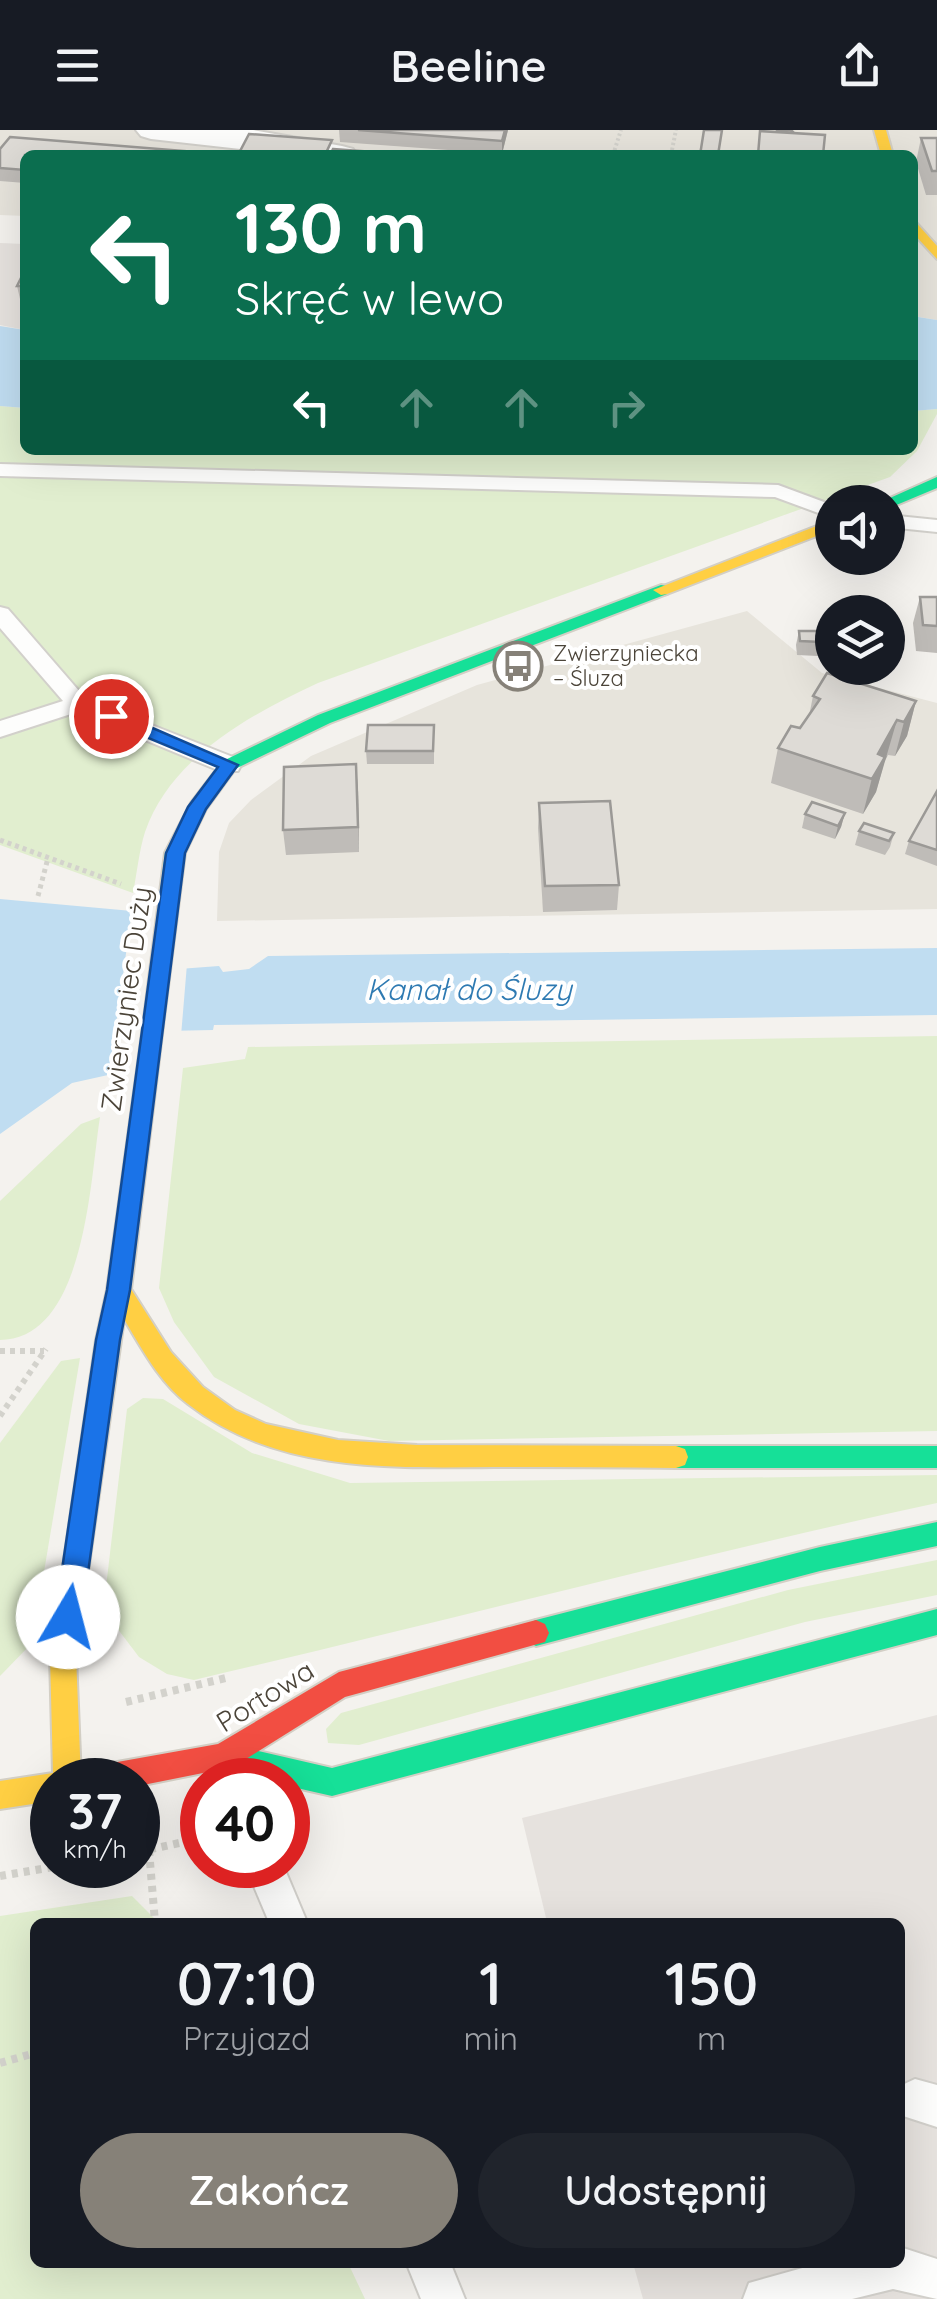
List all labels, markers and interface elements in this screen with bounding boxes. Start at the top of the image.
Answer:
text: Beeline [390,37,547,93]
icon: menu [50,38,105,93]
icon: share [832,38,887,93]
text: 130 m [235,183,427,271]
icon: left [70,190,200,320]
text: Skręć w lewo [235,270,504,326]
icon: left [284,380,339,435]
icon: ahead [389,380,444,435]
icon: ahead [494,380,549,435]
icon: right [599,380,654,435]
map controls [815,485,905,685]
button: sound [815,485,905,575]
button: layers [815,595,905,685]
place label: Zwierzyniecka – Śluza [553,639,699,692]
bus stop icon: Zwierzyniecka – Śluza [492,640,544,692]
pin [69,674,154,759]
icon: arrive [84,689,139,744]
street label: Zwierzyniec Duży [92,884,159,1114]
water label: Kanał do Śluzy [366,970,574,1008]
position arrow [16,1565,120,1669]
street label: Portowa [209,1652,320,1739]
speed limit sign: 40 [180,1758,310,1888]
text: 37 [68,1779,122,1842]
text: km/h [63,1833,127,1864]
text: 07:10 [177,1945,317,2020]
text: 1 [479,1945,502,2020]
text: 150 [665,1945,758,2020]
text: Przyjazd [183,2018,310,2058]
text: min [464,2018,518,2058]
text: m [697,2018,726,2058]
button: Zakończ [80,2133,458,2248]
button: Udostępnij [478,2133,855,2248]

